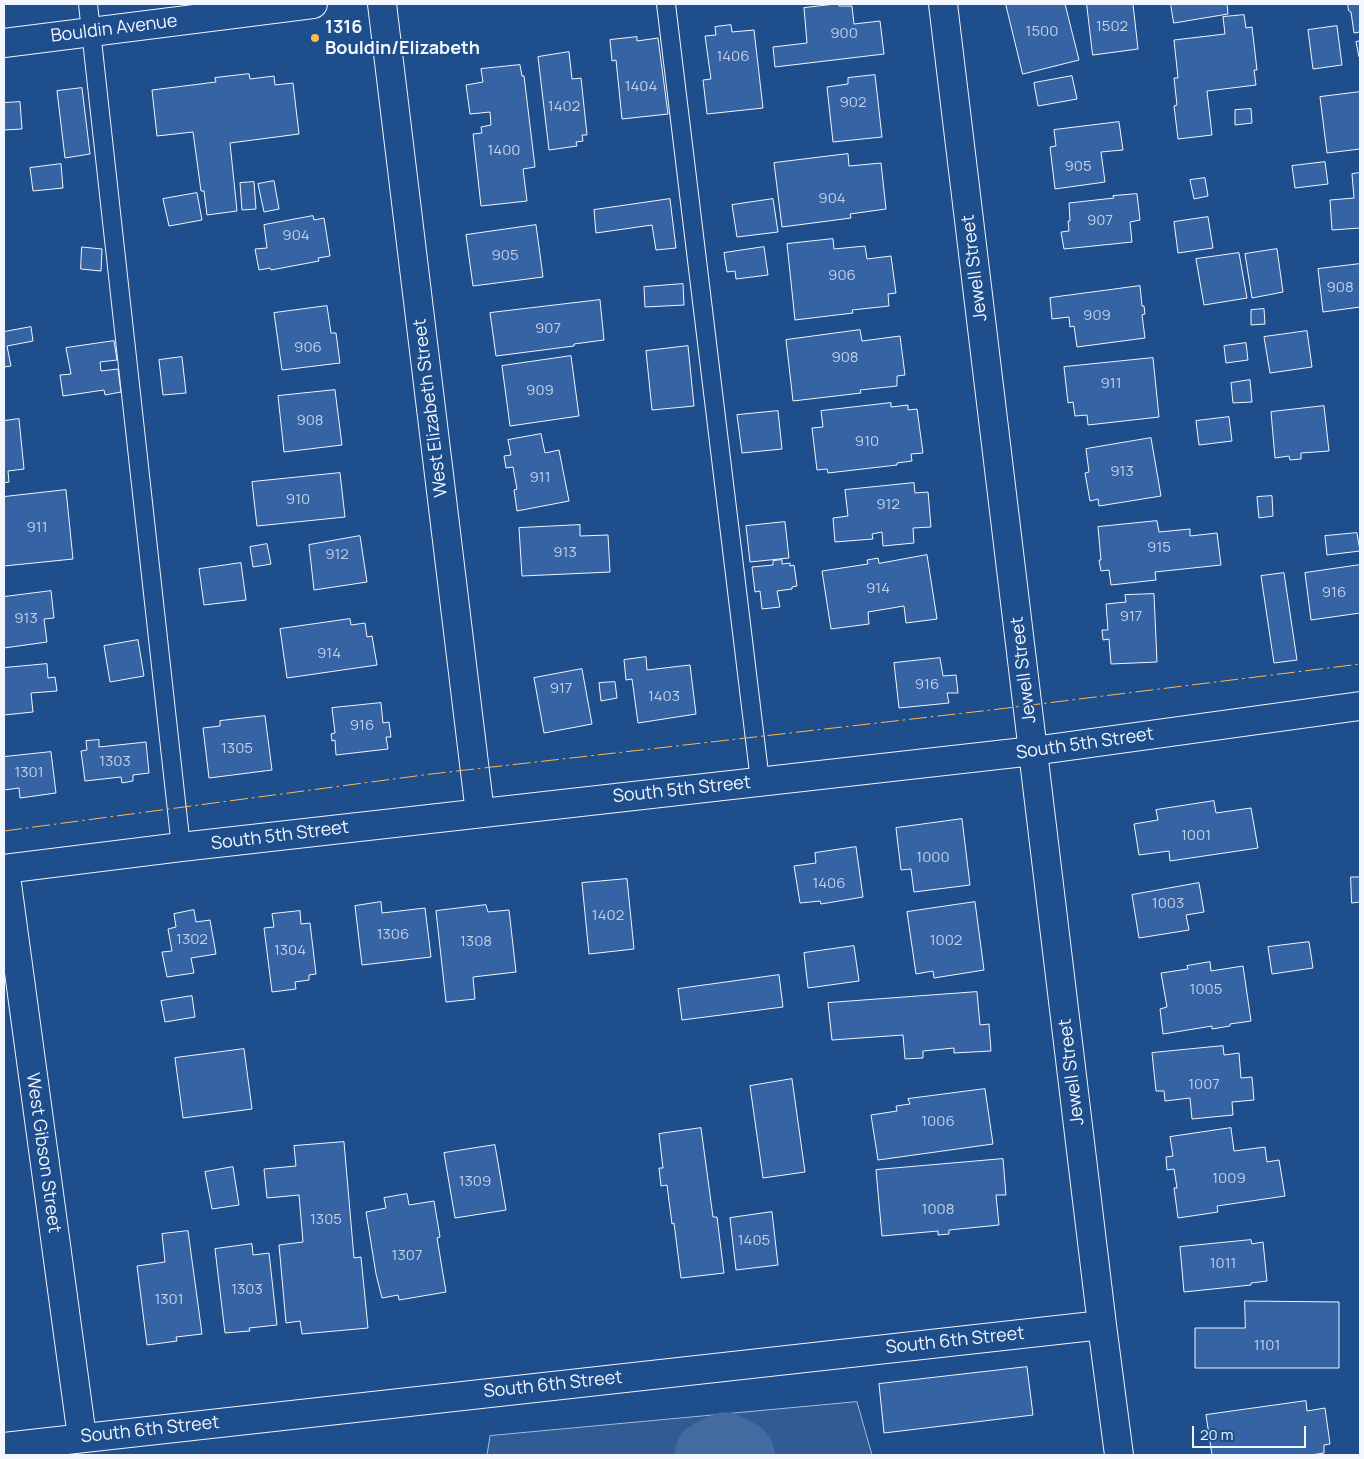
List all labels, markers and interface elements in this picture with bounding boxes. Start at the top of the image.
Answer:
street label: Bouldin Avenue [49,11,179,47]
place label: 1316 Bouldin/Elizabeth [325,17,480,59]
house number: 1502 [1096,18,1128,36]
house number: 1500 [1026,23,1058,41]
house number: 900 [830,25,858,43]
marker: 1316 Bouldin/Elizabeth [309,32,321,44]
house number: 1406 [716,48,750,66]
house number: 1404 [625,78,657,96]
house number: 902 [839,94,867,112]
house number: 1402 [548,98,580,116]
house number: 1400 [488,142,520,160]
house number: 905 [1064,158,1092,176]
house number: 904 [818,190,846,208]
house number: 907 [1087,212,1113,230]
street label: Jewell Street [958,213,992,323]
house number: 904 [282,227,310,245]
house number: 905 [491,247,519,265]
house number: 906 [828,267,856,285]
house number: 908 [1326,279,1354,297]
house number: 909 [1083,307,1111,325]
street label: West Elizabeth Street [409,317,453,499]
house number: 907 [535,320,561,338]
house number: 906 [294,339,322,357]
house number: 908 [831,349,859,367]
house number: 911 [1100,375,1122,393]
house number: 909 [526,382,554,400]
house number: 908 [296,412,324,430]
house number: 910 [855,433,879,451]
house number: 913 [1110,463,1134,481]
house number: 911 [529,469,551,487]
house number: 910 [286,491,310,509]
house number: 912 [876,496,900,514]
house number: 911 [26,519,48,537]
house number: 915 [1147,539,1171,557]
house number: 913 [553,544,577,562]
house number: 912 [325,546,349,564]
house number: 914 [866,580,890,598]
house number: 916 [1322,584,1346,602]
house number: 917 [1120,608,1142,626]
house number: 913 [14,610,38,628]
street label: Jewell Street [1007,615,1041,725]
house number: 914 [317,645,341,663]
house number: 916 [915,676,939,694]
house number: 917 [550,680,572,698]
house number: 1403 [648,688,680,706]
house number: 916 [350,717,374,735]
street label: South 5th Street [1015,724,1155,764]
house number: 1305 [221,740,253,758]
house number: 1303 [99,753,131,771]
house number: 1301 [14,764,44,782]
street label: South 5th Street [612,772,752,808]
street label: South 5th Street [210,817,350,855]
house number: 1001 [1181,827,1211,845]
house number: 1000 [916,849,950,867]
house number: 1406 [812,875,846,893]
house number: 1003 [1152,895,1184,913]
house number: 1402 [592,907,624,925]
house number: 1306 [377,926,409,944]
house number: 1302 [176,931,208,949]
house number: 1002 [930,932,962,950]
house number: 1308 [460,933,492,951]
house number: 1304 [274,942,306,960]
house number: 1005 [1190,981,1222,999]
street label: Jewell Street [1055,1017,1089,1127]
street label: West Gibson Street [21,1072,65,1234]
house number: 1007 [1188,1076,1220,1094]
house number: 1006 [921,1113,955,1131]
house number: 1009 [1212,1170,1246,1188]
house number: 1309 [459,1173,491,1191]
house number: 1008 [922,1201,954,1219]
house number: 1305 [310,1211,342,1229]
house number: 1405 [738,1232,770,1250]
house number: 1307 [392,1247,422,1265]
house number: 1011 [1210,1255,1236,1273]
house number: 1303 [231,1281,263,1299]
house number: 1301 [154,1291,184,1309]
street label: South 6th Street [885,1323,1025,1359]
house number: 1101 [1254,1337,1280,1355]
street label: South 6th Street [483,1367,623,1403]
street label: South 6th Street [80,1412,220,1448]
scale bar [1194,1416,1308,1448]
text: 20 m [1200,1424,1233,1445]

